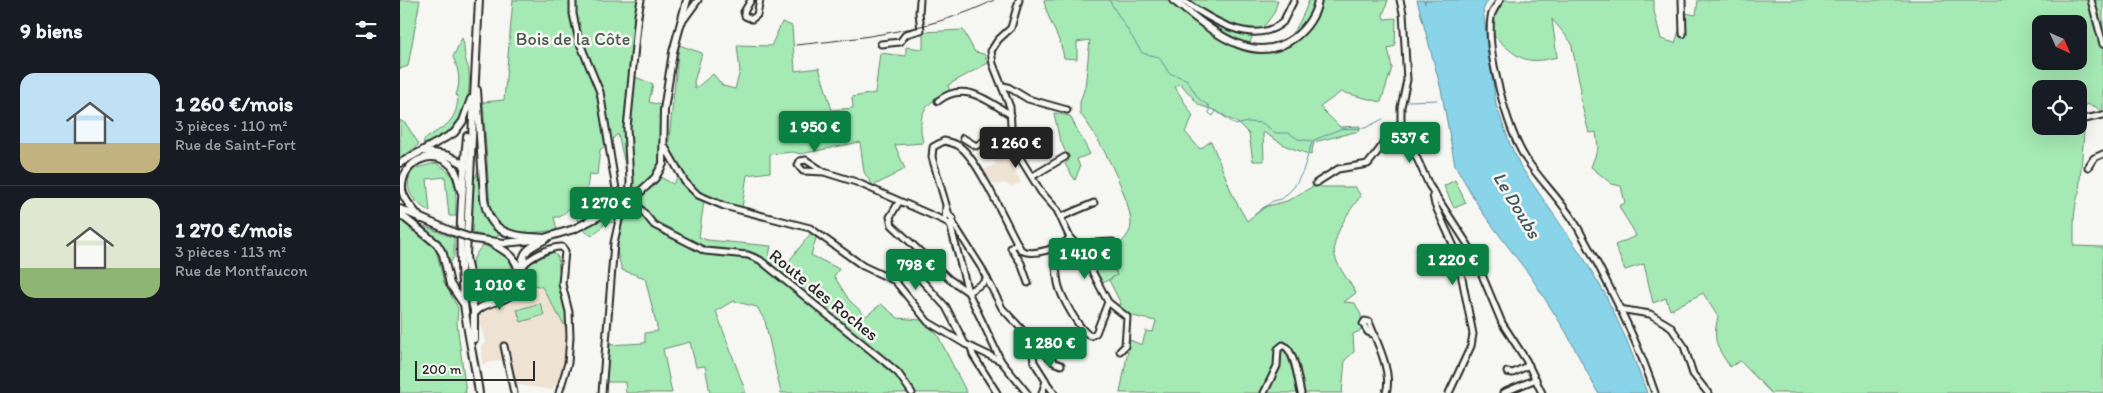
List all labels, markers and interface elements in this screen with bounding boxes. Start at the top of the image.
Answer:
north arrow [2032,15,2088,70]
map controls [2032,15,2087,135]
icon: filters [352,16,380,44]
text: 9 biens [20,18,83,43]
park label: Bois de la Côte [516,28,630,50]
button: locate [2032,80,2087,135]
text: 1 260 €/mois [175,91,293,116]
icon: home [60,93,120,153]
pin: 1 950 € [769,110,861,153]
text: 3 pièces · 110 m² [175,116,287,135]
text: 1 950 € [790,117,840,136]
pin: 537 € [1375,121,1445,164]
pin: 1 260 € [970,126,1062,169]
text: 537 € [1391,128,1429,147]
text: 1 260 € [991,133,1041,152]
text: Rue de Saint-Fort [175,135,296,154]
water label: Le Doubs [1488,168,1547,244]
pin: 1 270 € [560,186,652,229]
text: 1 270 € [581,193,631,212]
text: 1 270 €/mois [175,217,292,242]
icon: home [60,218,120,278]
pin: 1 410 € [1039,238,1131,280]
text: 3 pièces · 113 m² [175,242,286,261]
street label: Route des Roches [765,244,883,346]
text: 1 410 € [1060,244,1110,263]
pin: 1 220 € [1407,244,1499,286]
pin: 798 € [881,248,951,291]
text: 1 220 € [1428,250,1478,269]
text: 798 € [897,255,935,274]
text: Rue de Montfaucon [175,261,308,280]
pin: 1 010 € [454,268,546,311]
text: 1 010 € [475,275,525,294]
pin: 1 280 € [1004,326,1096,369]
text: 1 280 € [1025,333,1075,352]
scale bar [415,358,535,381]
text: 200 m [422,361,462,378]

